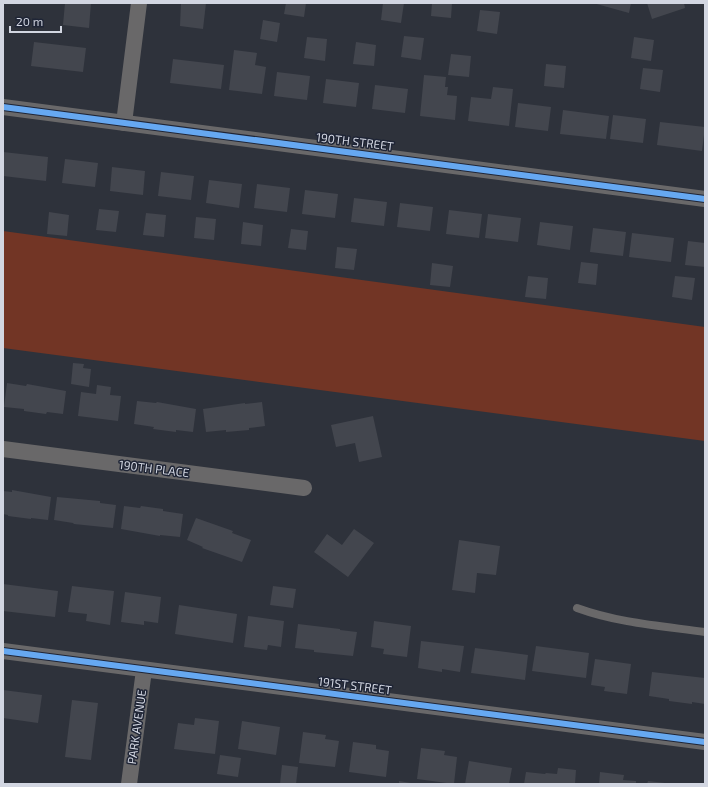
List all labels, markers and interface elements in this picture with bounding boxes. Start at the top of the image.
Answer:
scale bar [10,8,61,34]
text: 20 m [16,14,43,28]
street label: 190TH STREET [316,129,395,153]
street label: 190TH PLACE [118,457,190,479]
street label: 191ST STREET [318,674,393,696]
street label: PARK AVENUE [124,688,148,765]

